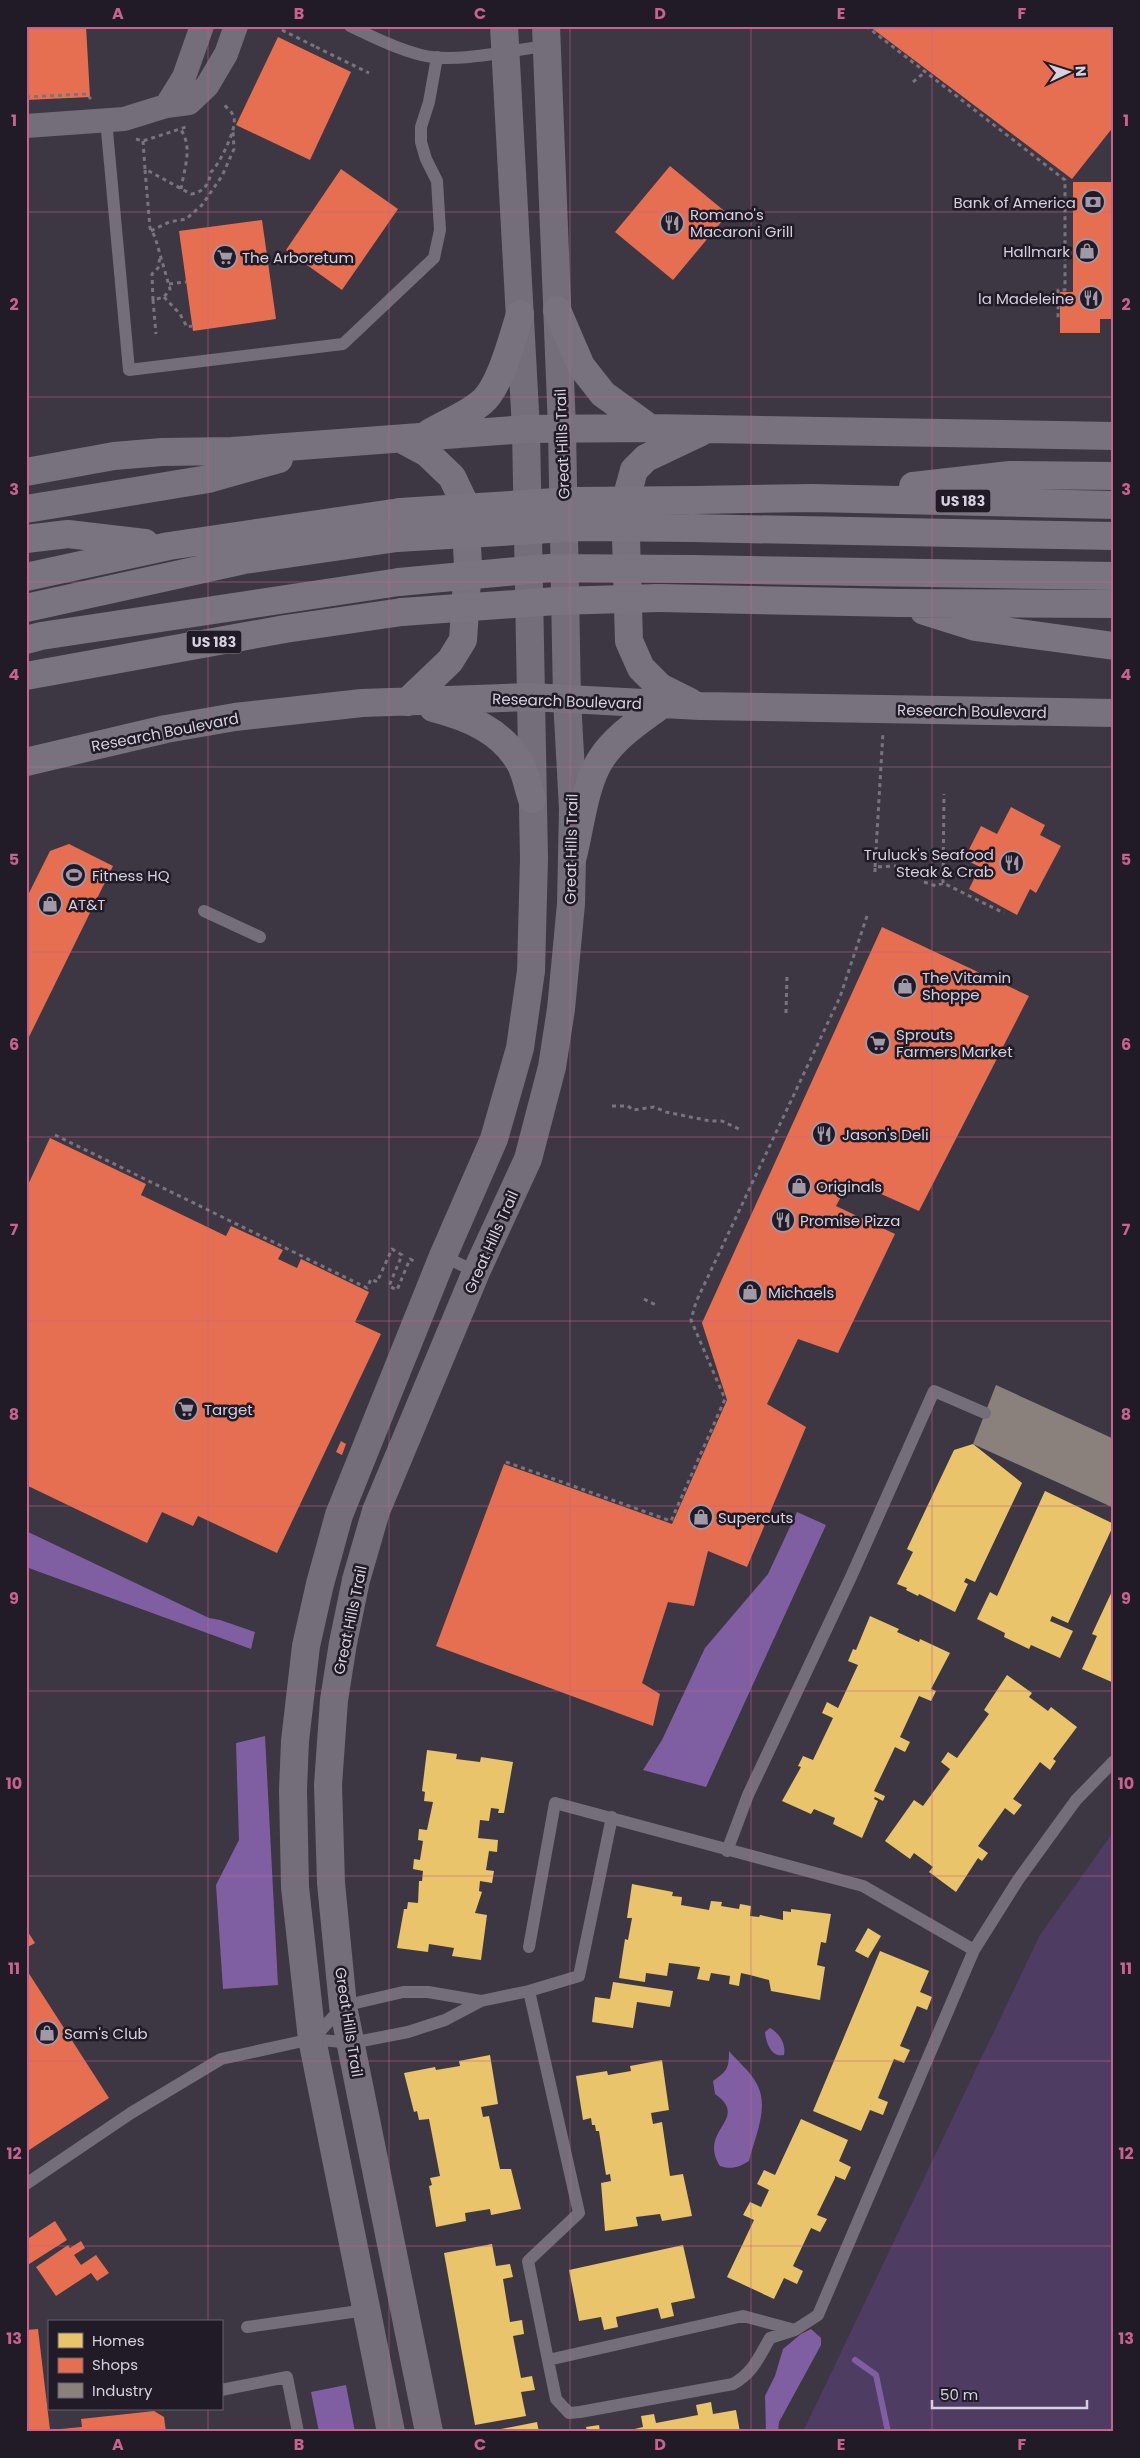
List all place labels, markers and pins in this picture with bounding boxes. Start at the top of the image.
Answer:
bank icon: Bank of America [1080,189,1106,215]
place label: Bank of America [953,192,1076,213]
place label: Romano's Macaroni Grill [690,204,793,242]
restaurant icon: Romano's Macaroni Grill [659,210,685,236]
shop icon: Hallmark [1074,238,1100,264]
place label: Hallmark [1003,241,1070,262]
supermarket icon: The Arboretum [212,244,238,270]
place label: The Arboretum [242,247,354,268]
restaurant icon: la Madeleine [1078,285,1104,311]
place label: la Madeleine [978,288,1074,309]
place label: Truluck's Seafood Steak & Crab [864,844,994,882]
restaurant icon: Truluck's Seafood Steak & Crab [999,850,1025,876]
sports icon: Fitness HQ [61,862,87,888]
place label: Fitness HQ [92,865,170,886]
shop icon: AT&T [37,891,63,917]
place label: AT&T [68,894,105,915]
place label: The Vitamin Shoppe [922,967,1011,1005]
shop icon: The Vitamin Shoppe [892,973,918,999]
place label: Sprouts Farmers Market [896,1024,1013,1062]
supermarket icon: Sprouts Farmers Market [865,1030,891,1056]
restaurant icon: Jason's Deli [811,1121,837,1147]
place label: Jason's Deli [842,1124,929,1145]
shop icon: Originals [786,1173,812,1199]
place label: Originals [816,1176,882,1197]
restaurant icon: Promise Pizza [770,1207,796,1233]
place label: Promise Pizza [800,1210,900,1231]
shop icon: Michaels [737,1279,763,1305]
place label: Michaels [768,1282,834,1303]
supermarket icon: Target [173,1396,199,1422]
place label: Target [204,1399,253,1420]
shop icon: Supercuts [688,1504,714,1530]
place label: Supercuts [718,1507,794,1528]
shop icon: Sam's Club [34,2020,60,2046]
place label: Sam's Club [64,2023,148,2044]

